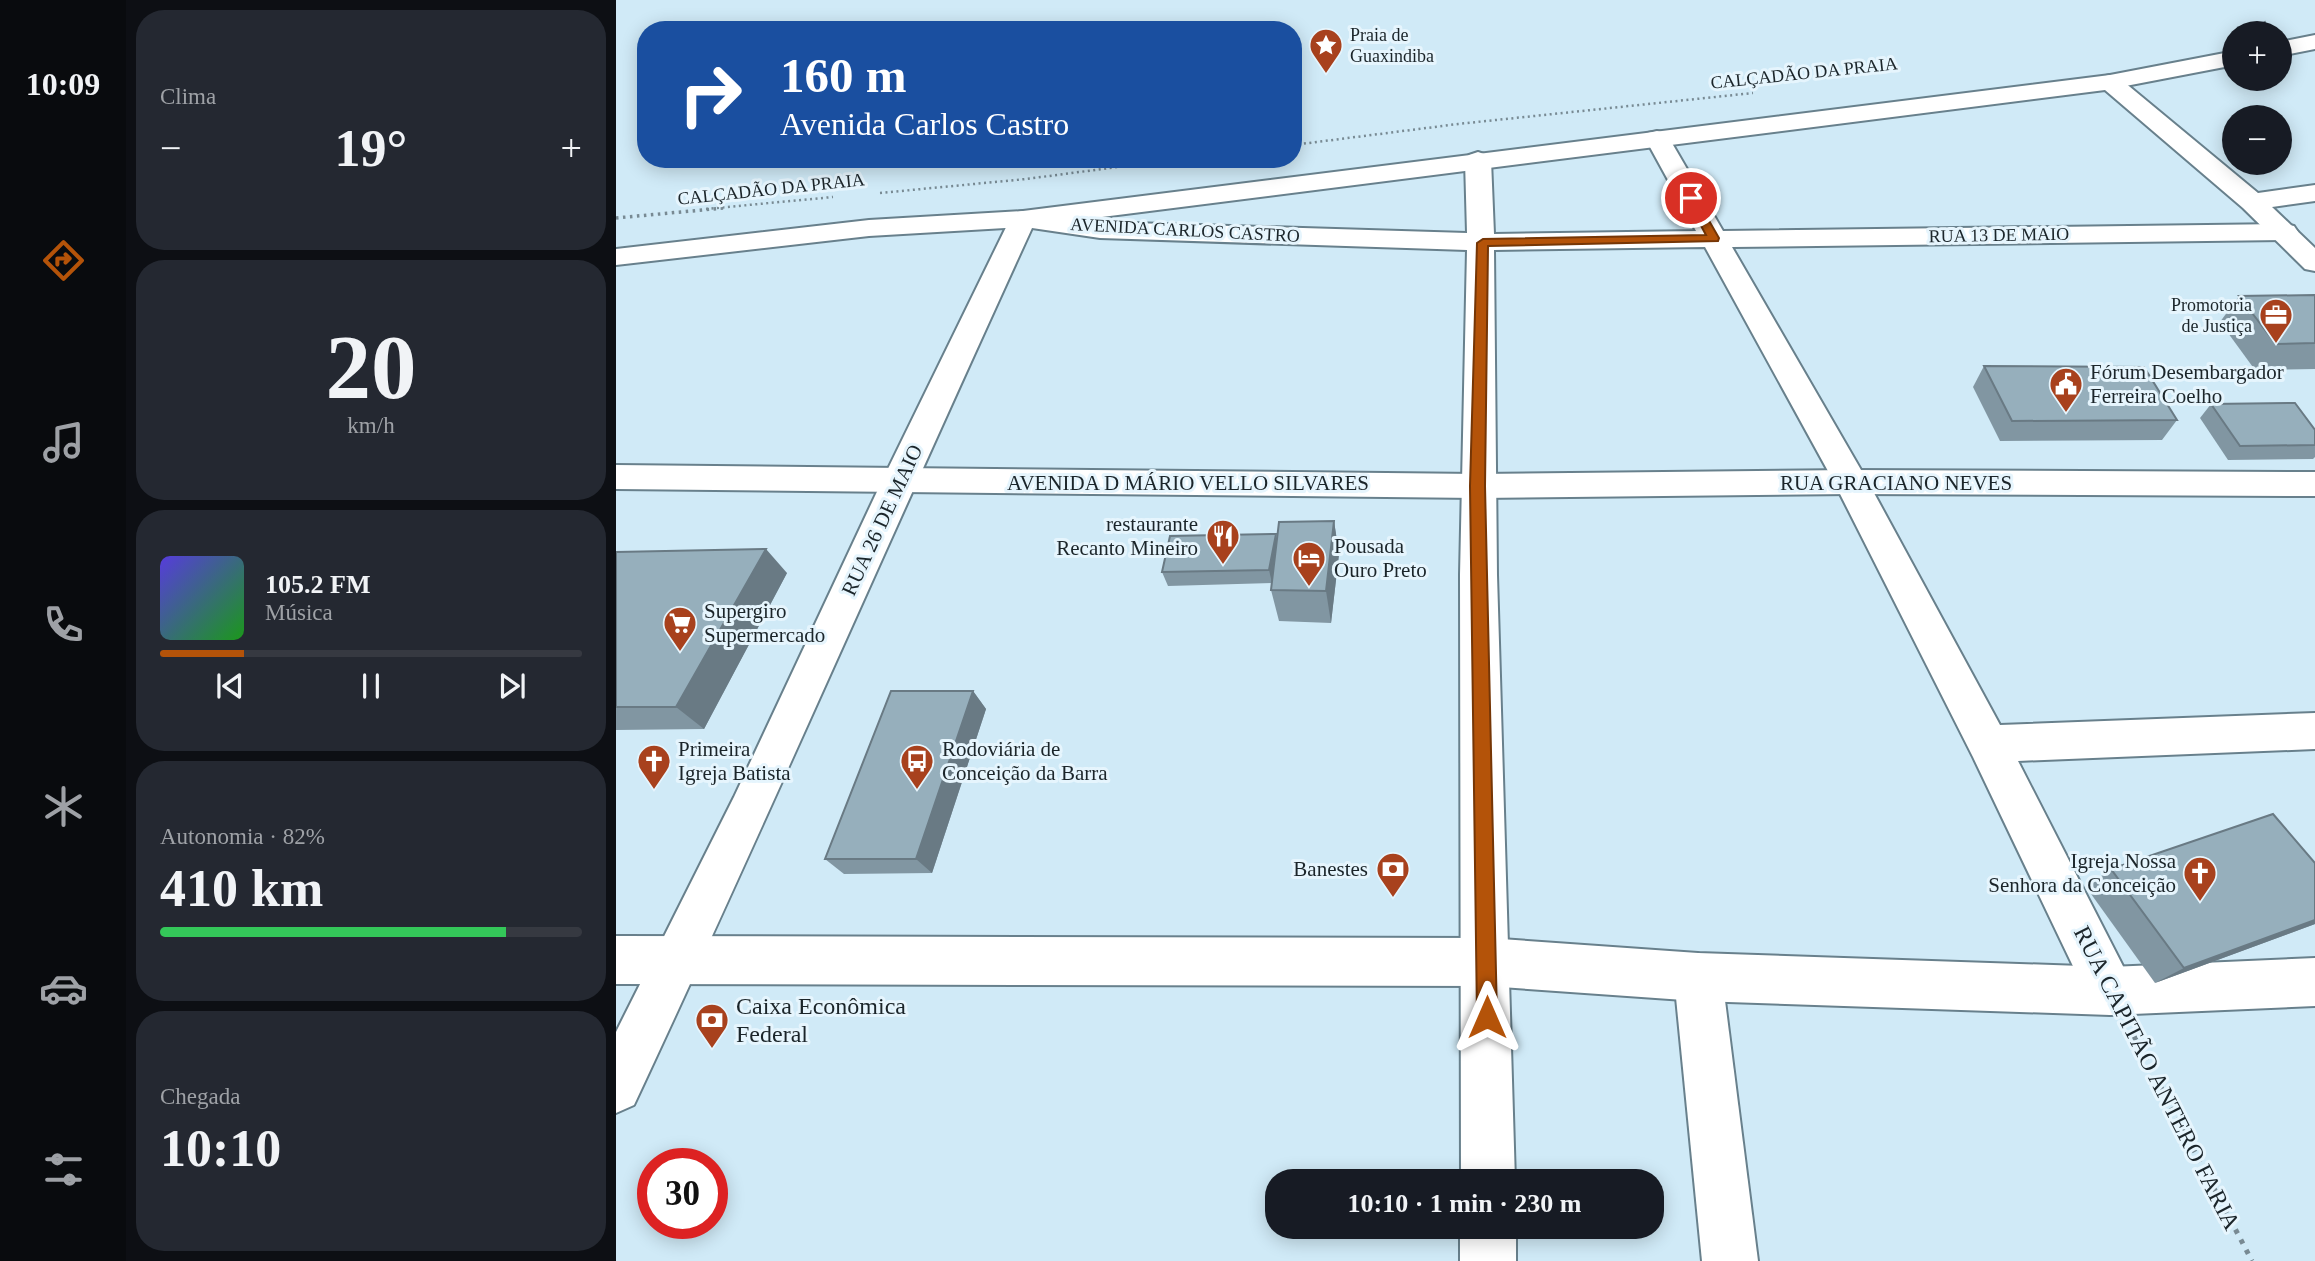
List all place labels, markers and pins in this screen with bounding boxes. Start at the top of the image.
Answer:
place label: Praia de Guaxindiba [1350,25,1434,66]
place icon: Praia de Guaxindiba [1307,26,1345,75]
pin [1661,168,1721,228]
place label: Promotoria de Justiça [2171,295,2252,336]
office icon: Promotoria de Justiça [2257,296,2295,345]
place label: Fórum Desembargador Ferreira Coelho [2090,360,2284,408]
public building icon: Fórum Desembargador Ferreira Coelho [2047,365,2085,414]
place label: restaurante Recanto Mineiro [1056,512,1198,560]
restaurant icon: restaurante Recanto Mineiro [1204,517,1242,566]
place label: Pousada Ouro Preto [1334,534,1427,582]
hotel icon: Pousada Ouro Preto [1290,539,1328,588]
place label: Supergiro Supermercado [704,599,825,647]
supermarket icon: Supergiro Supermercado [661,604,699,653]
place label: Primeira Igreja Batista [678,737,791,785]
place label: Rodoviária de Conceição da Barra [942,737,1108,785]
church icon: Primeira Igreja Batista [635,742,673,791]
bus stop icon: Rodoviária de Conceição da Barra [898,742,936,791]
place label: Igreja Nossa Senhora da Conceição [1988,849,2177,897]
bank icon: Banestes [1374,850,1412,899]
church icon: Igreja Nossa Senhora da Conceição [2181,854,2219,903]
place label: Banestes [1293,857,1368,881]
place label: Caixa Econômica Federal [736,993,906,1047]
bank icon: Caixa Econômica Federal [693,1001,731,1050]

